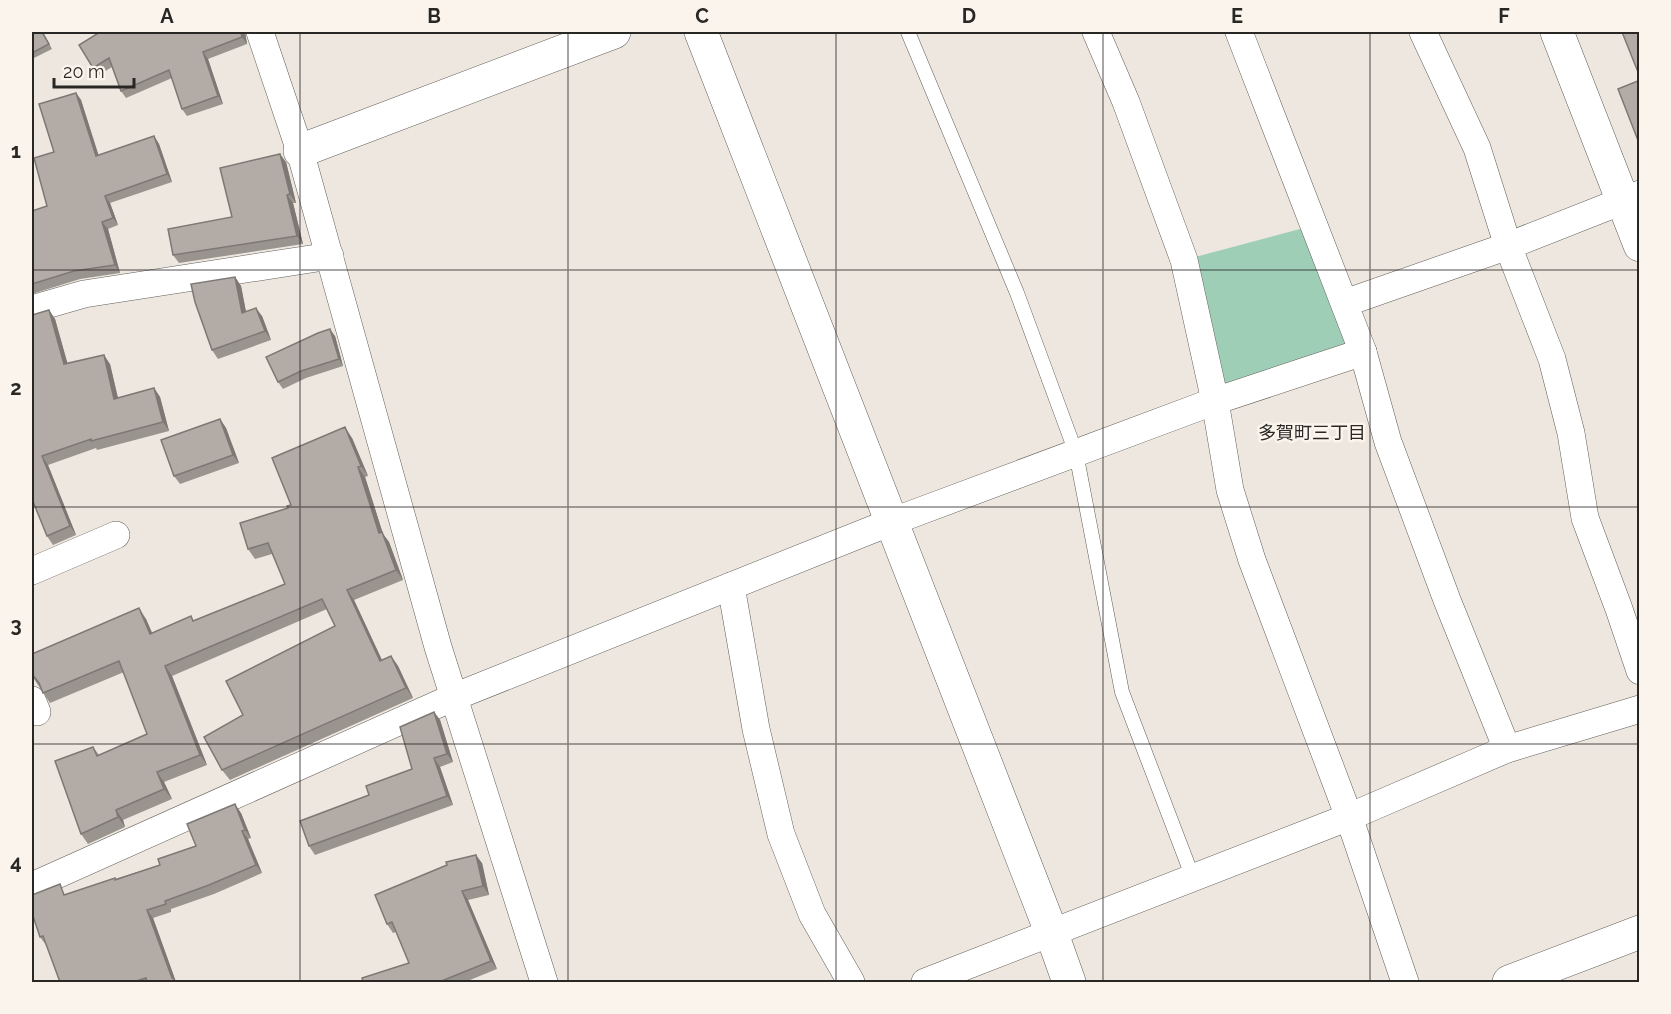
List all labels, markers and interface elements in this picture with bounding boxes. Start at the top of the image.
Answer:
text: A [160,4,174,28]
text: B [427,4,441,28]
text: C [695,4,709,28]
text: D [962,4,976,28]
text: E [1231,4,1243,28]
text: F [1498,4,1510,28]
scale bar [54,51,134,89]
text: 20 m [63,61,105,82]
text: 1 [11,139,21,163]
text: 2 [10,376,22,400]
district label: 多賀町三丁目 [1258,422,1366,443]
text: 3 [10,613,22,637]
text: 4 [10,850,22,874]

